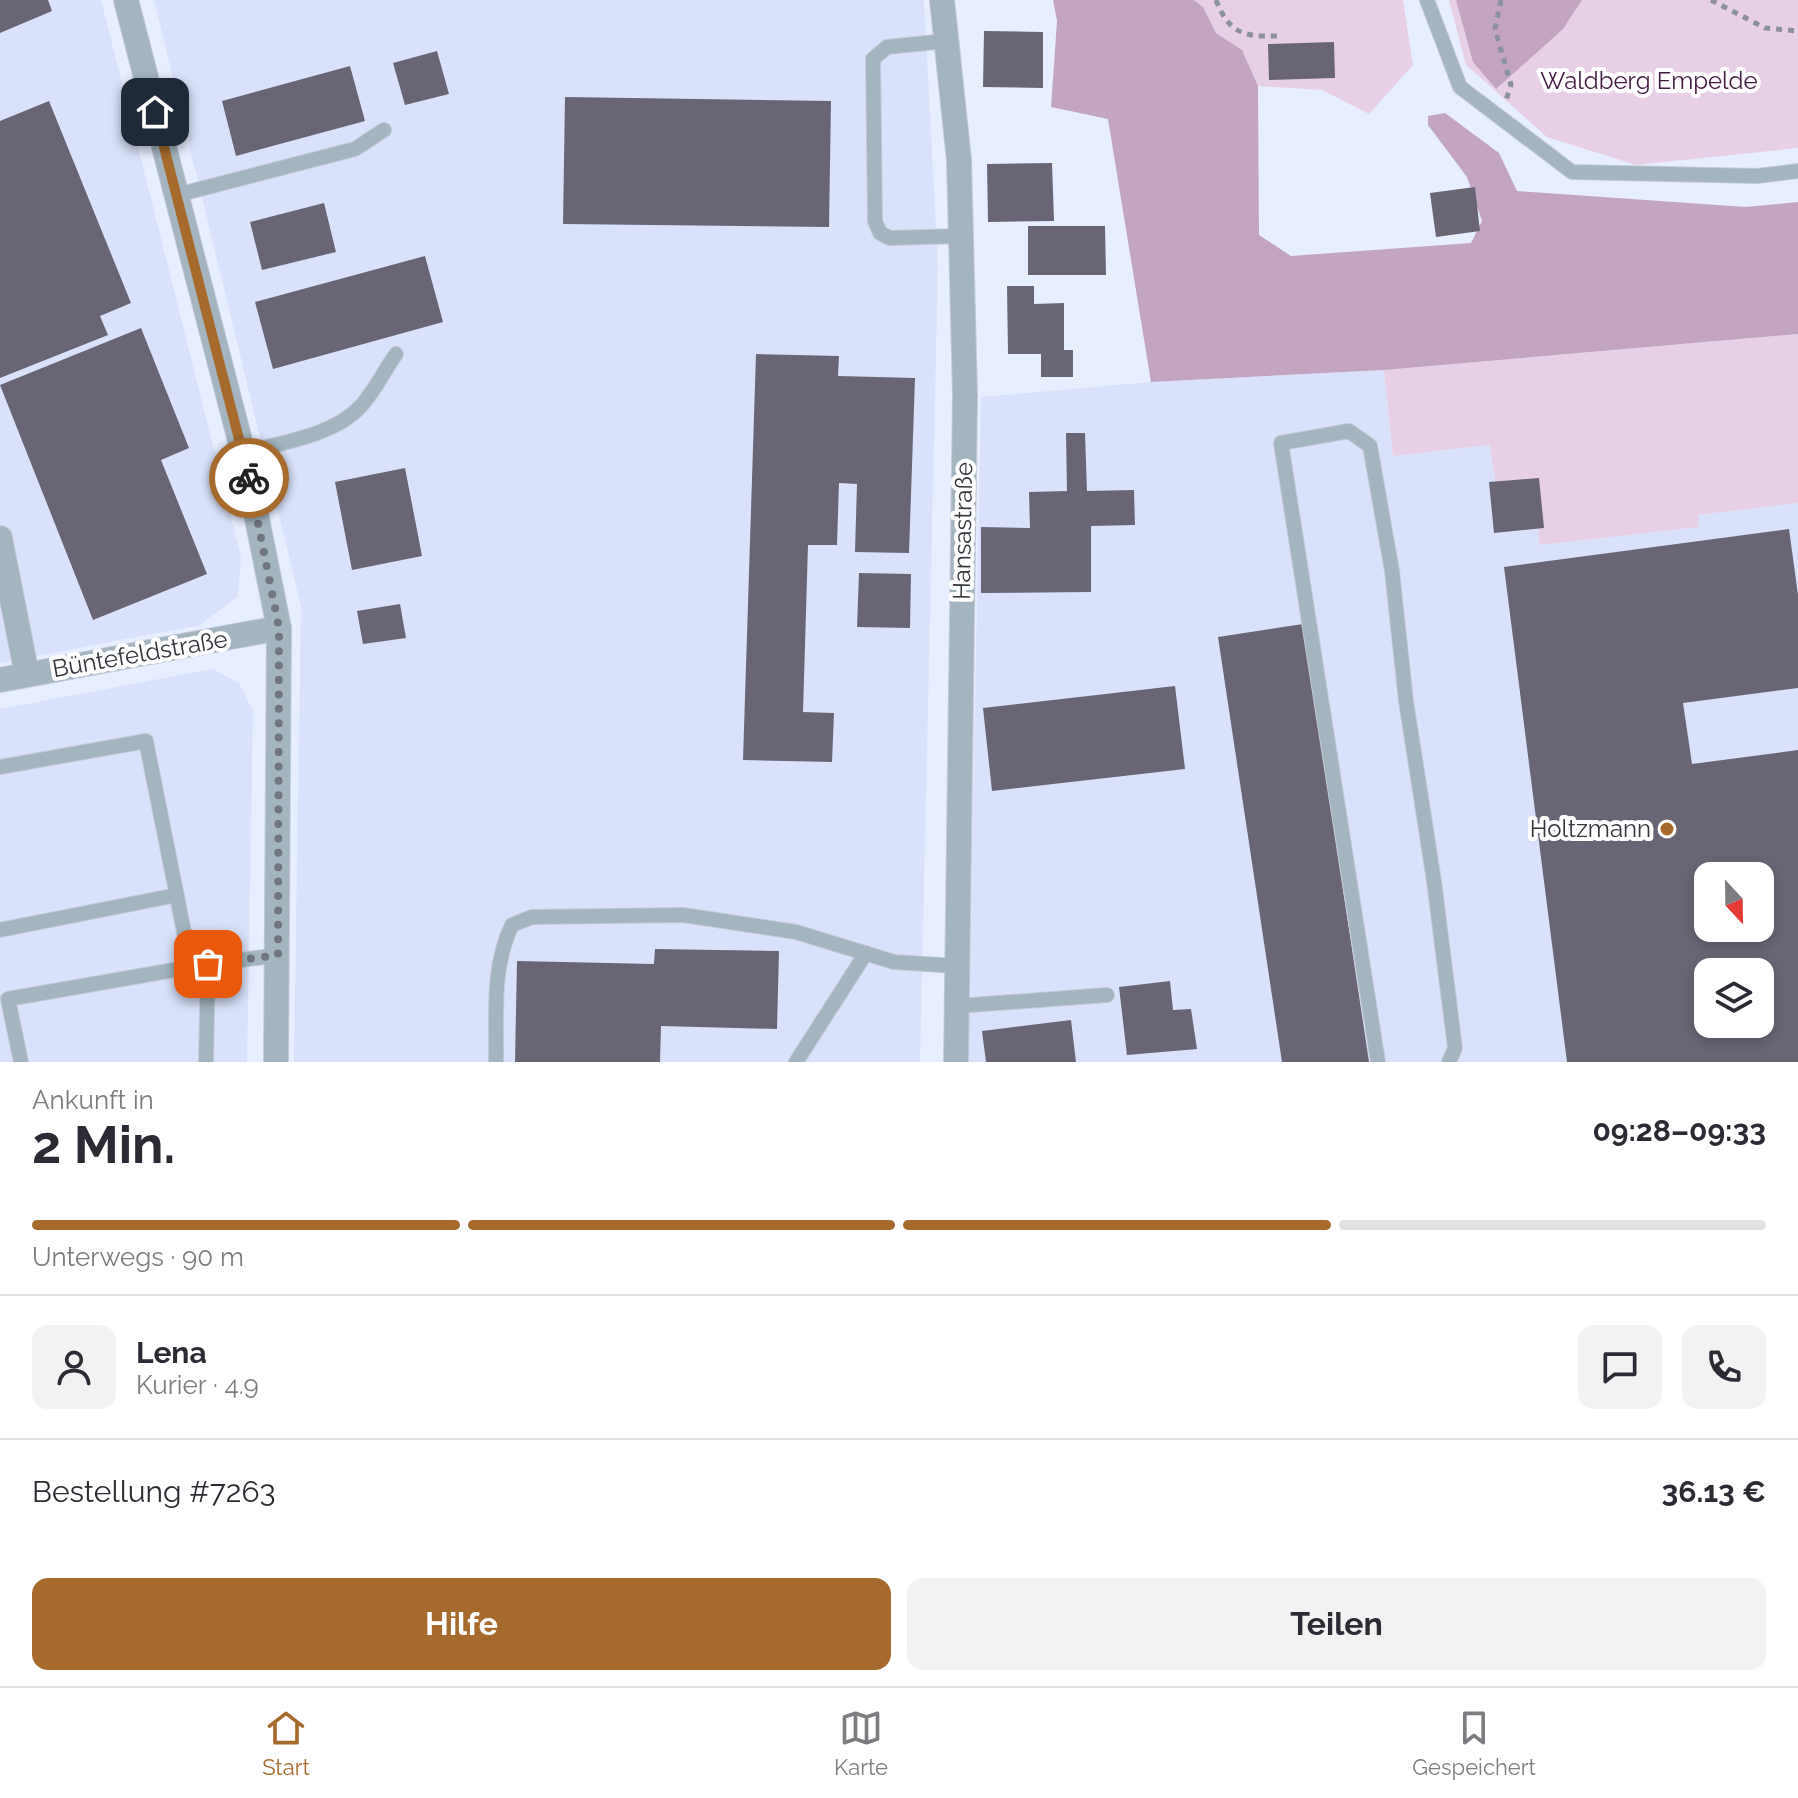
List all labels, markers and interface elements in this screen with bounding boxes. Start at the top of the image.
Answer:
park label: Waldberg Empelde [1540,66,1758,95]
pin [121,78,189,146]
icon: home [133,90,177,134]
courier [209,438,289,518]
icon: bike [227,456,271,500]
street label: Hansastraße [947,462,978,600]
street label: Büntefeldstraße [50,624,230,683]
place label: Holtzmann [1530,814,1651,843]
marker: Holtzmann [1658,820,1676,838]
north arrow [1694,862,1774,942]
map controls [1694,862,1774,1038]
pin [174,930,242,998]
icon: bag [186,942,230,986]
button: layers [1694,958,1774,1038]
text: Ankunft in [32,1085,154,1115]
text: 09:28–09:33 [1592,1113,1766,1148]
text: 2 Min. [32,1114,175,1175]
text: Unterwegs · 90 m [32,1242,244,1272]
button: person [32,1325,116,1409]
button: chat [1578,1325,1662,1409]
button: phone [1682,1325,1766,1409]
text: Lena [136,1335,207,1370]
text: Kurier · 4.9 [136,1370,259,1400]
text: Bestellung #7263 [32,1474,276,1509]
text: 36.13 € [1662,1474,1766,1509]
button: Hilfe [32,1578,891,1670]
button: Teilen [907,1578,1766,1670]
tab: Start [262,1706,310,1780]
tab: Karte [834,1706,888,1780]
tab: Gespeichert [1412,1706,1536,1780]

